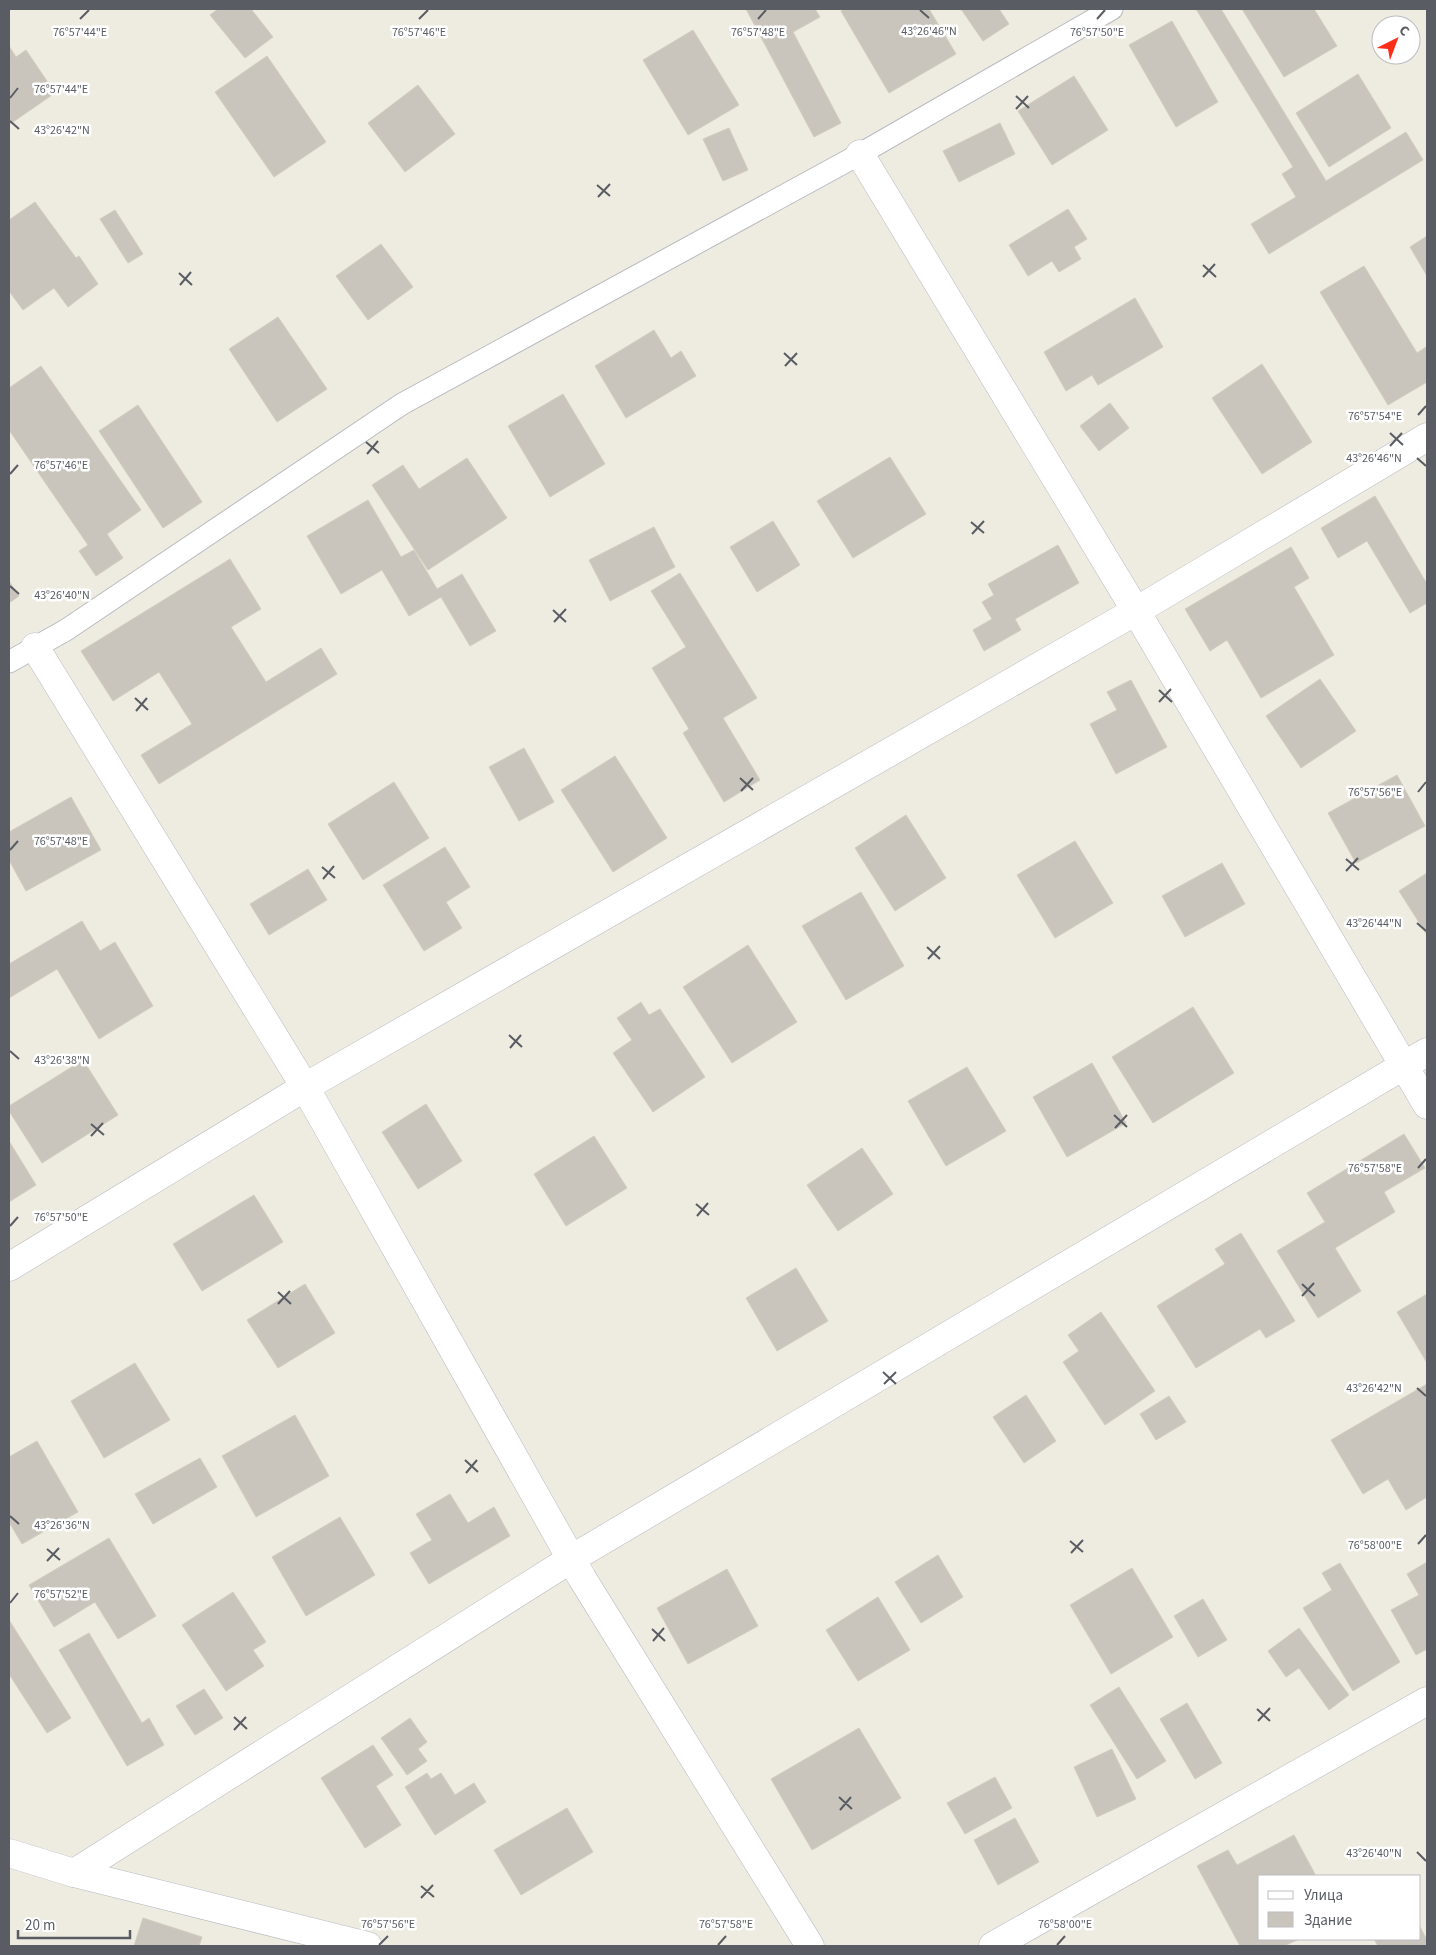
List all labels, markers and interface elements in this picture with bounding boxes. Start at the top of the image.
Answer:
north arrow [1371,15,1421,65]
text: С [1394,21,1414,41]
text: 43°26'46"N [901,23,957,40]
text: 76°57'44"E [53,24,107,41]
text: 76°57'46"E [392,24,446,41]
text: 76°57'48"E [731,24,785,41]
text: 76°57'50"E [1070,24,1124,41]
text: 76°57'44"E [34,81,88,98]
text: 43°26'42"N [34,122,90,139]
text: 76°57'54"E [1348,408,1402,425]
text: 43°26'46"N [1346,450,1402,467]
text: 76°57'46"E [34,457,88,474]
text: 43°26'40"N [34,587,90,604]
text: 76°57'56"E [1348,784,1402,801]
text: 76°57'48"E [34,833,88,850]
text: 43°26'44"N [1346,915,1402,932]
text: 43°26'38"N [34,1052,90,1069]
text: 76°57'58"E [1348,1160,1402,1177]
text: 76°57'50"E [34,1209,88,1226]
text: 43°26'42"N [1346,1380,1402,1397]
text: 43°26'36"N [34,1517,90,1534]
text: 76°58'00"E [1348,1537,1402,1554]
text: 76°57'52"E [34,1586,88,1603]
text: 43°26'40"N [1346,1845,1402,1862]
legend [1258,1875,1421,1940]
text: Улица [1304,1885,1343,1906]
scale bar [18,1908,130,1940]
text: Здание [1304,1910,1352,1931]
text: 20 m [25,1915,55,1936]
text: 76°57'56"E [361,1916,415,1933]
text: 76°57'58"E [699,1916,753,1933]
text: 76°58'00"E [1038,1916,1092,1933]

